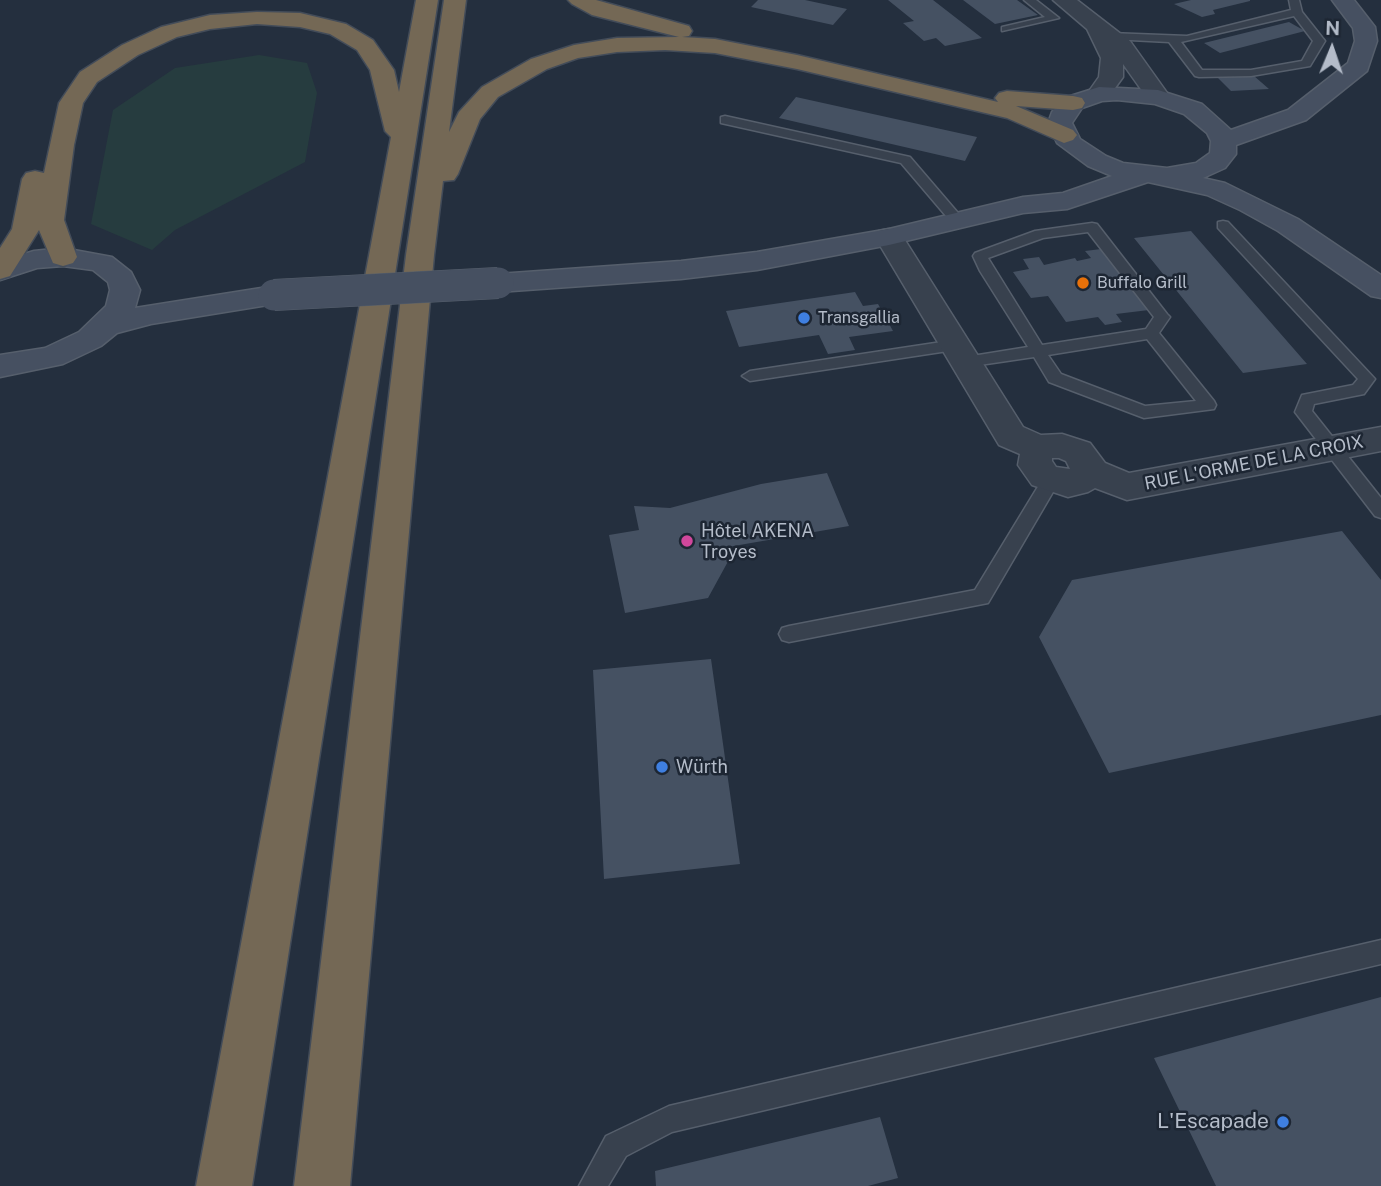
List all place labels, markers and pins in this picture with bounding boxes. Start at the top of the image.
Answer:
place label: Buffalo Grill [1097,273,1187,293]
marker: Buffalo Grill [1075,275,1091,291]
place label: Transgallia [818,308,900,328]
marker: Transgallia [796,310,812,326]
place label: Hôtel AKENA Troyes [701,520,814,562]
marker: Hôtel AKENA Troyes [679,533,695,549]
place label: Würth [676,756,728,778]
marker: Würth [654,759,670,775]
place label: L'Escapade [1157,1109,1269,1135]
marker: L'Escapade [1275,1114,1291,1130]

